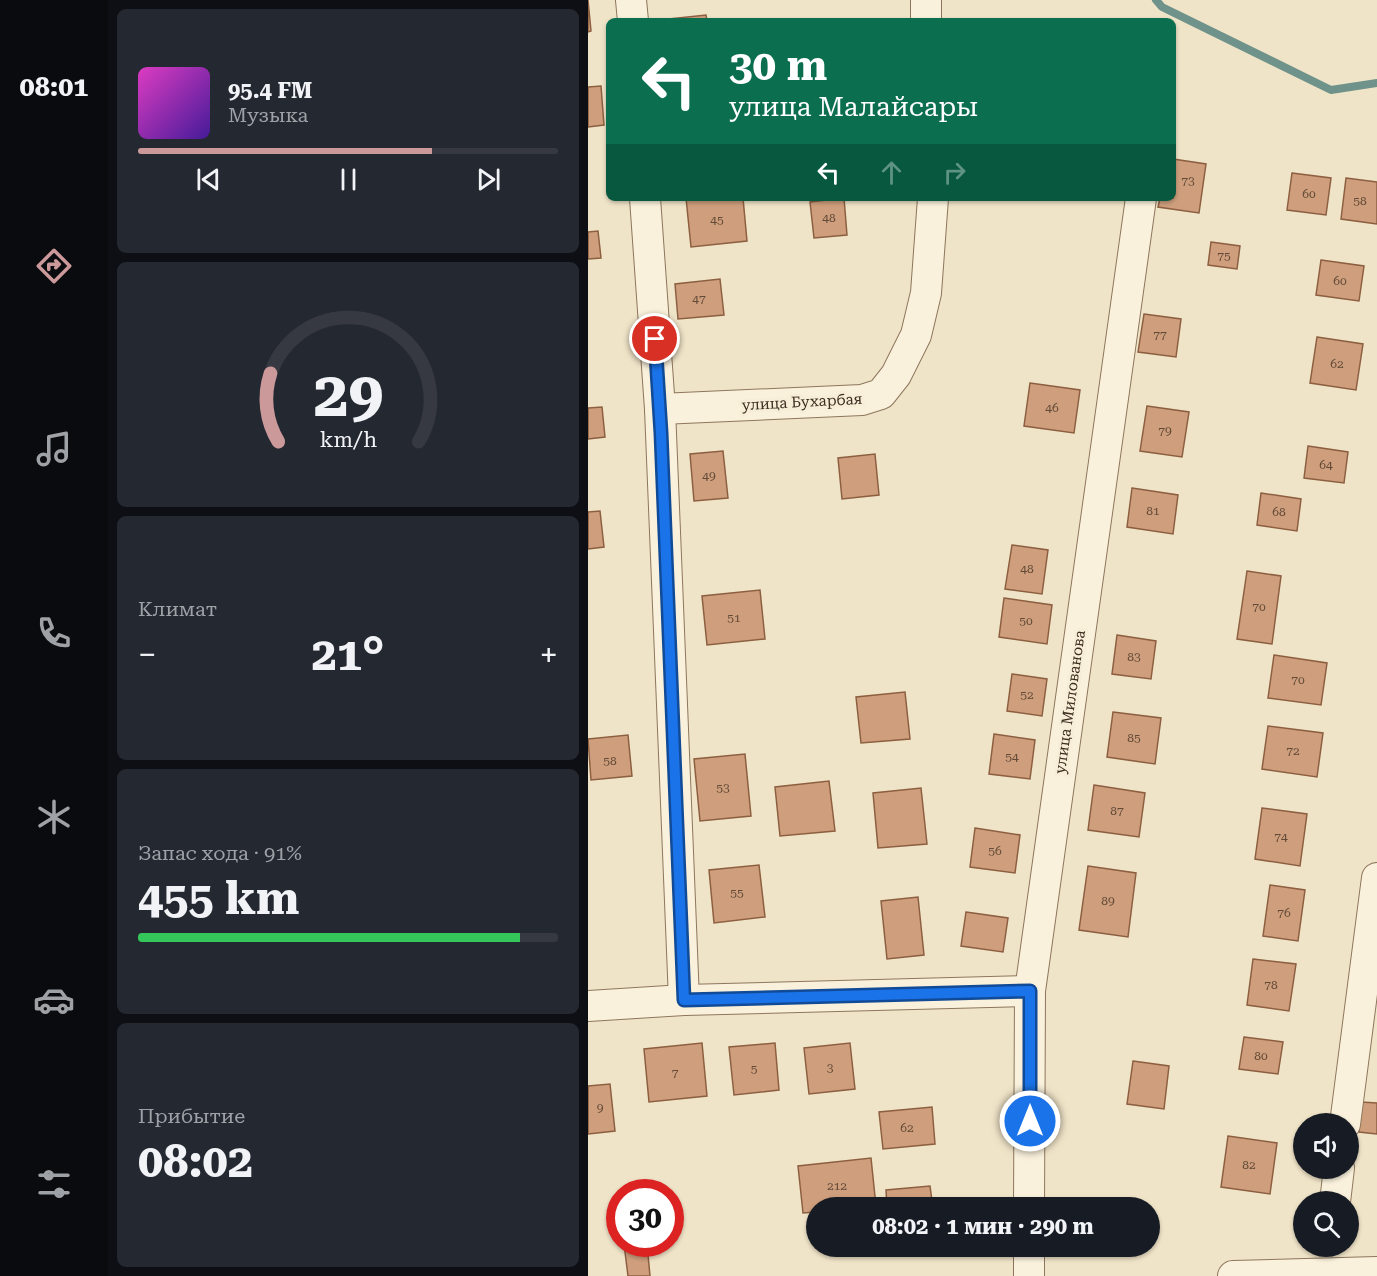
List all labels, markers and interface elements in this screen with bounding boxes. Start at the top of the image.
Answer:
text: 30 m [729,41,827,90]
icon: left [630,42,708,120]
text: 08:01 [20,71,88,103]
text: 95.4 FM [228,78,312,103]
text: улица Малайсары [729,91,978,123]
text: Музыка [228,103,308,127]
icon: left [812,156,845,189]
icon: ahead [875,156,908,189]
icon: right [938,156,971,189]
icon: previous [192,163,225,196]
icon: pause [332,163,365,196]
icon: next [472,163,505,196]
house number: 73 [1181,174,1195,188]
house number: 60 [1302,187,1316,201]
house number: 58 [1353,194,1367,208]
house number: 48 [822,211,836,225]
house number: 45 [710,213,724,227]
icon: directions [33,245,75,287]
house number: 75 [1217,249,1231,263]
house number: 60 [1333,274,1347,288]
house number: 47 [692,292,706,306]
pin [629,313,680,364]
icon: arrive [638,322,671,355]
house number: 77 [1153,328,1167,342]
house number: 62 [1330,357,1344,371]
text: 29 [313,358,383,431]
street label: улица Бухарбая [741,390,863,414]
house number: 46 [1045,401,1059,415]
house number: 79 [1158,424,1172,438]
text: km/h [319,427,377,452]
icon: music [33,428,75,470]
house number: 64 [1319,458,1333,472]
house number: 49 [702,469,716,483]
house number: 81 [1146,504,1160,518]
house number: 68 [1272,505,1286,519]
house number: 48 [1020,562,1034,576]
text: Климат [138,597,217,621]
house number: 70 [1252,600,1266,614]
house number: 51 [727,611,741,625]
icon: phone [33,612,75,654]
house number: 50 [1019,614,1033,628]
text: 21° [312,628,384,681]
street label: улица Милованова [1051,629,1089,775]
text: − [138,635,156,674]
text: + [540,635,558,674]
house number: 83 [1127,650,1141,664]
house number: 70 [1291,673,1305,687]
house number: 52 [1020,688,1034,702]
house number: 85 [1127,731,1141,745]
house number: 72 [1286,744,1300,758]
house number: 54 [1005,750,1019,764]
house number: 58 [603,754,617,768]
house number: 53 [716,781,730,795]
icon: climate [33,796,75,838]
house number: 87 [1110,804,1124,818]
house number: 74 [1274,830,1288,844]
text: Запас хода · 91% [138,841,302,865]
house number: 56 [988,844,1002,858]
text: 455 km [138,872,299,925]
house number: 55 [730,886,744,900]
house number: 89 [1101,894,1115,908]
house number: 76 [1277,906,1291,920]
house number: 78 [1264,978,1278,992]
icon: car [33,979,75,1021]
house number: 80 [1254,1049,1268,1063]
house number: 3 [827,1061,834,1075]
house number: 5 [751,1062,758,1076]
house number: 7 [672,1066,679,1080]
position arrow [998,1089,1062,1153]
house number: 9 [597,1101,604,1115]
text: Прибытие [138,1104,245,1128]
map controls [1293,1113,1359,1257]
button: sound [1293,1113,1359,1179]
house number: 62 [900,1121,914,1135]
text: 08:02 [138,1135,253,1188]
house number: 82 [1242,1158,1256,1172]
icon: filters [33,1163,75,1205]
speed limit sign: 30 [606,1179,684,1257]
house number: 212 [827,1179,847,1193]
button: search [1293,1191,1359,1257]
text: 08:02 · 1 мин · 290 m [872,1214,1094,1239]

